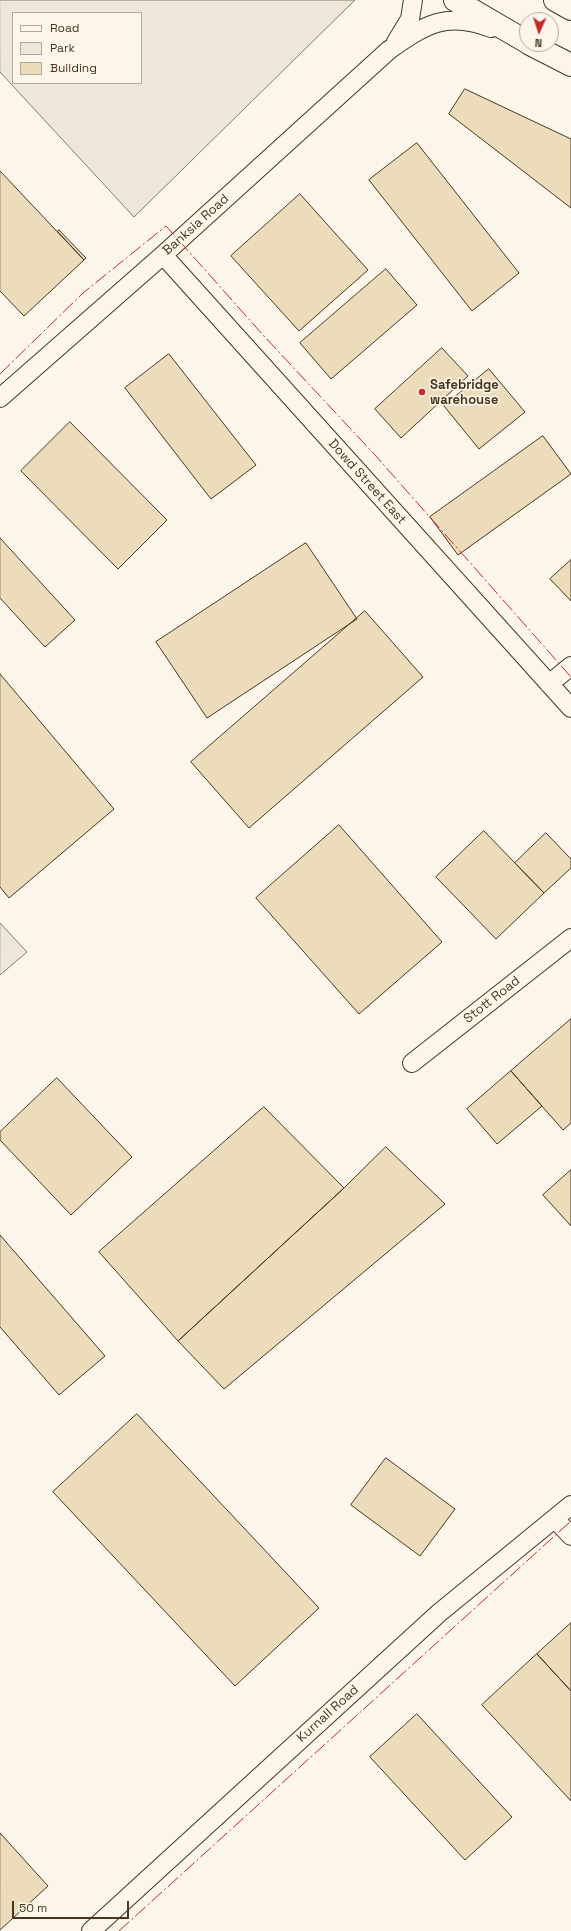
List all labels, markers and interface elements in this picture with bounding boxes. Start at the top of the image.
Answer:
legend [12,12,142,84]
north arrow [519,12,559,52]
text: Road [50,20,79,36]
text: N [534,36,542,50]
text: Park [50,40,75,56]
text: Building [50,60,97,76]
street label: Banksia Road [160,191,232,259]
place label: Safebridge warehouse [430,377,499,408]
marker: Safebridge warehouse [417,387,427,397]
street label: Dowd Street East [325,436,409,528]
street label: Stott Road [461,973,523,1027]
street label: Kurnall Road [294,1682,362,1746]
scale bar [14,1893,131,1919]
text: 50 m [19,1900,47,1916]

